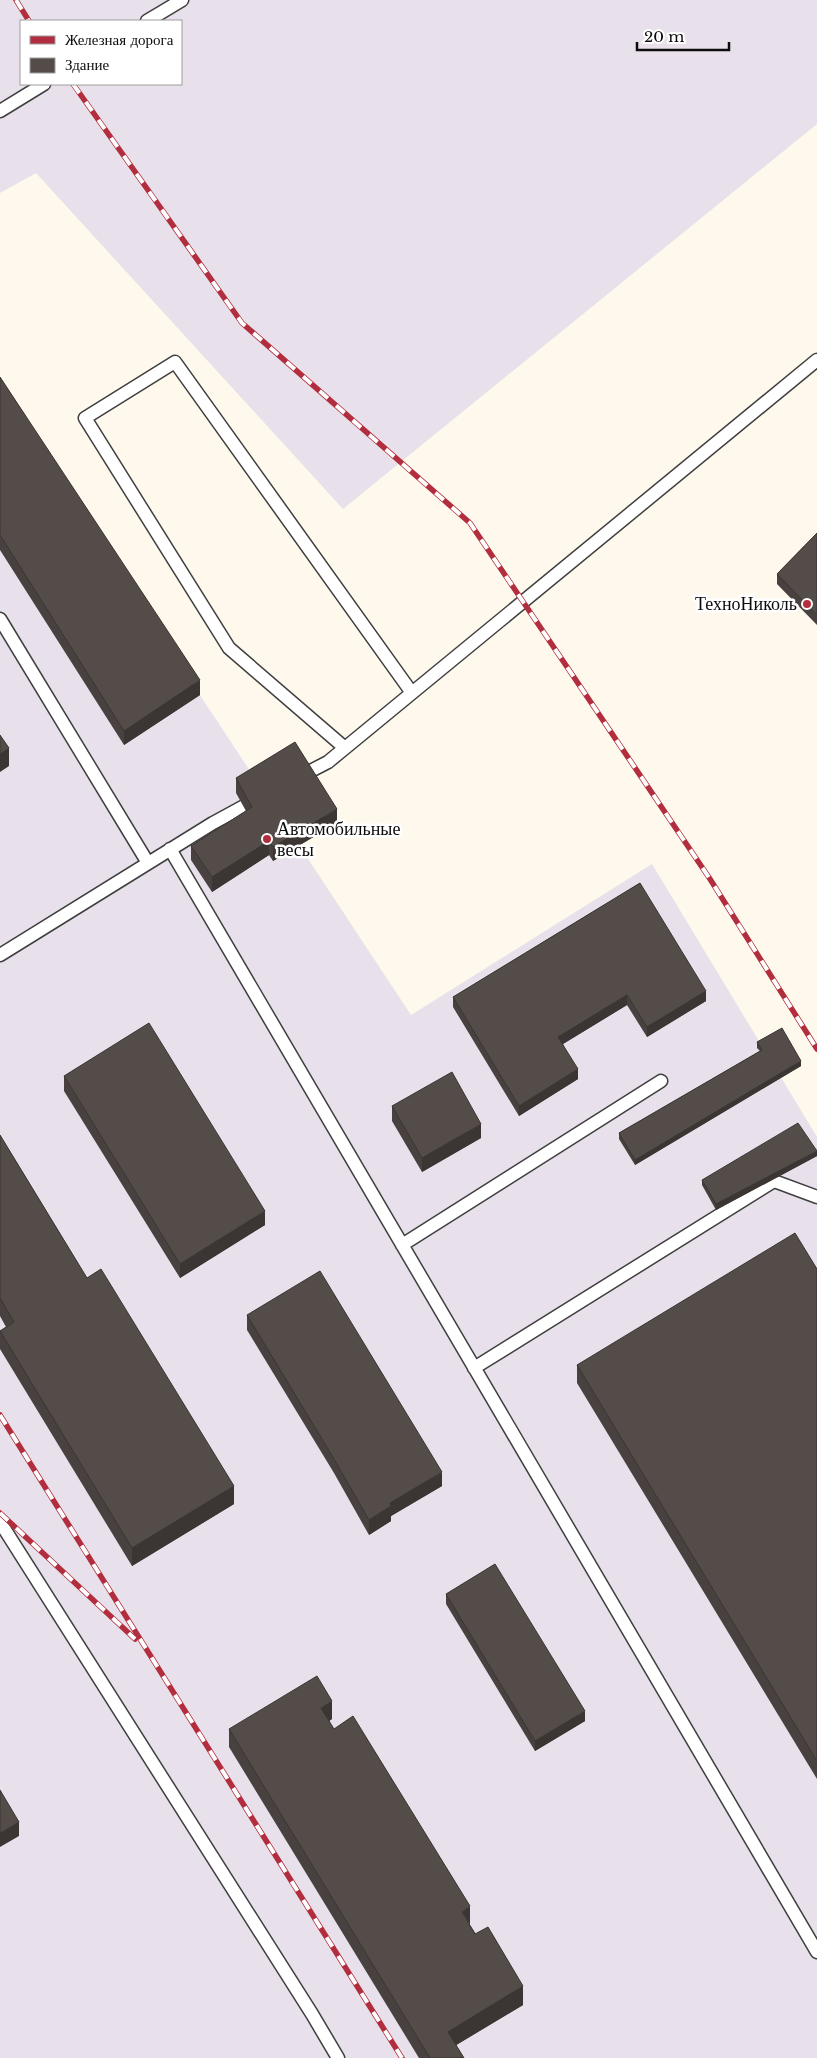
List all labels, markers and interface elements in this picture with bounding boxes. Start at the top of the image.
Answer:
legend [20,20,182,85]
scale bar [637,20,730,52]
text: 20 m [644,27,684,46]
text: Железная дорога [65,30,174,49]
text: Здание [65,55,109,74]
place label: ТехноНиколь [695,593,797,615]
marker: ТехноНиколь [801,598,813,610]
place label: Автомобильные весы [277,818,400,861]
marker: Автомобильные весы [261,833,273,845]

